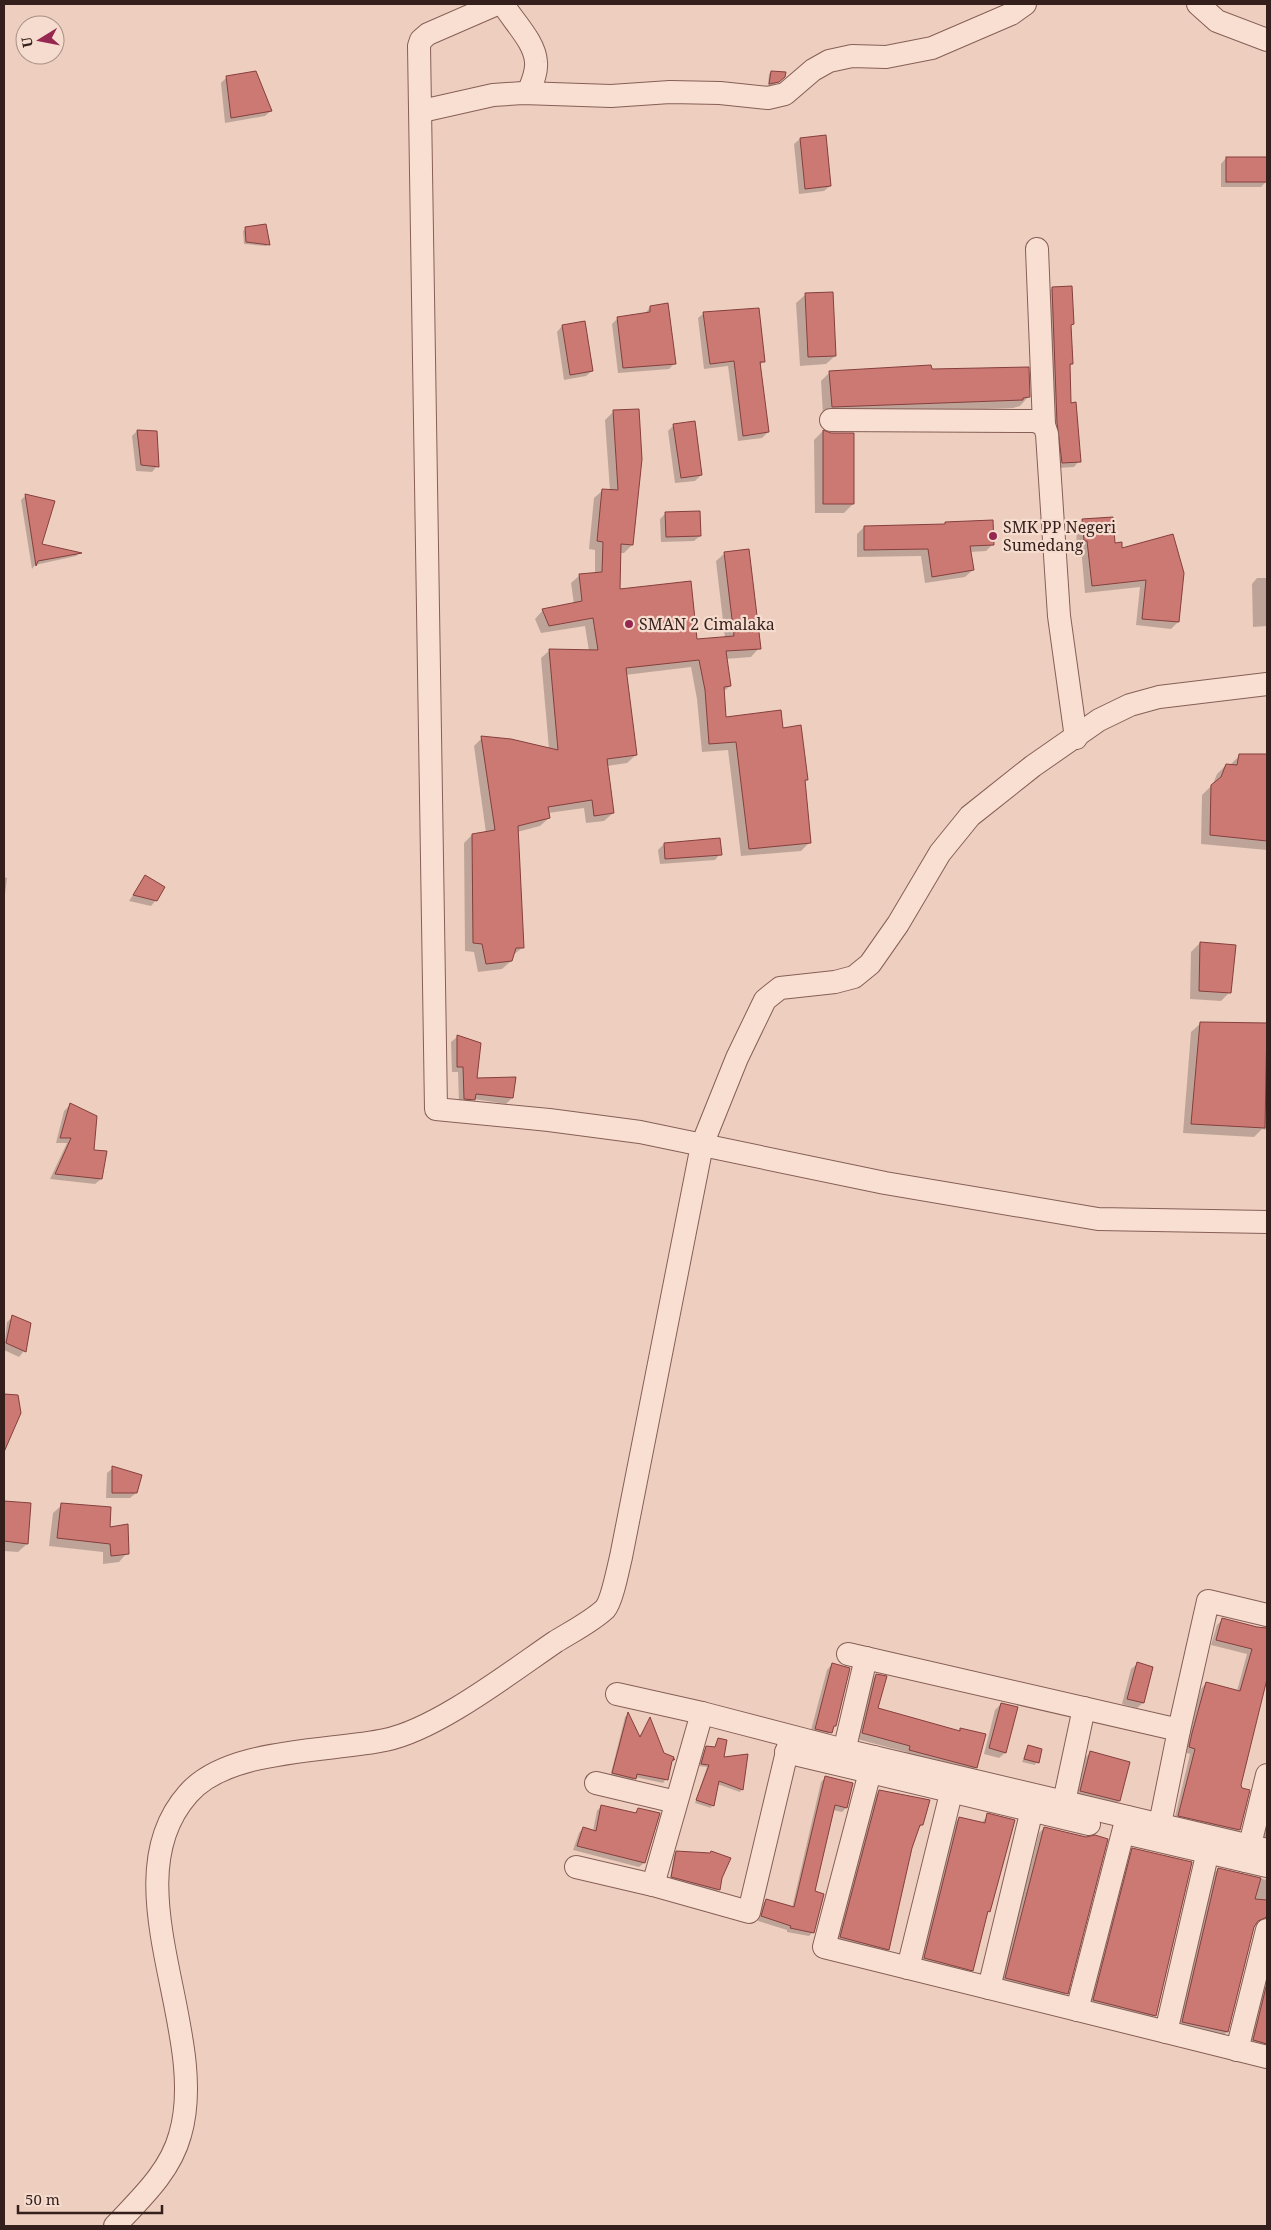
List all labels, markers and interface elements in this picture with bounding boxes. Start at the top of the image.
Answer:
north arrow [15,15,65,65]
text: U [16,35,37,49]
place label: SMK PP Negeri Sumedang [1003,516,1116,556]
marker: SMK PP Negeri Sumedang [987,530,999,542]
place label: SMAN 2 Cimalaka [639,613,775,635]
marker: SMAN 2 Cimalaka [623,618,635,630]
scale bar [18,2182,161,2214]
text: 50 m [25,2189,60,2209]

